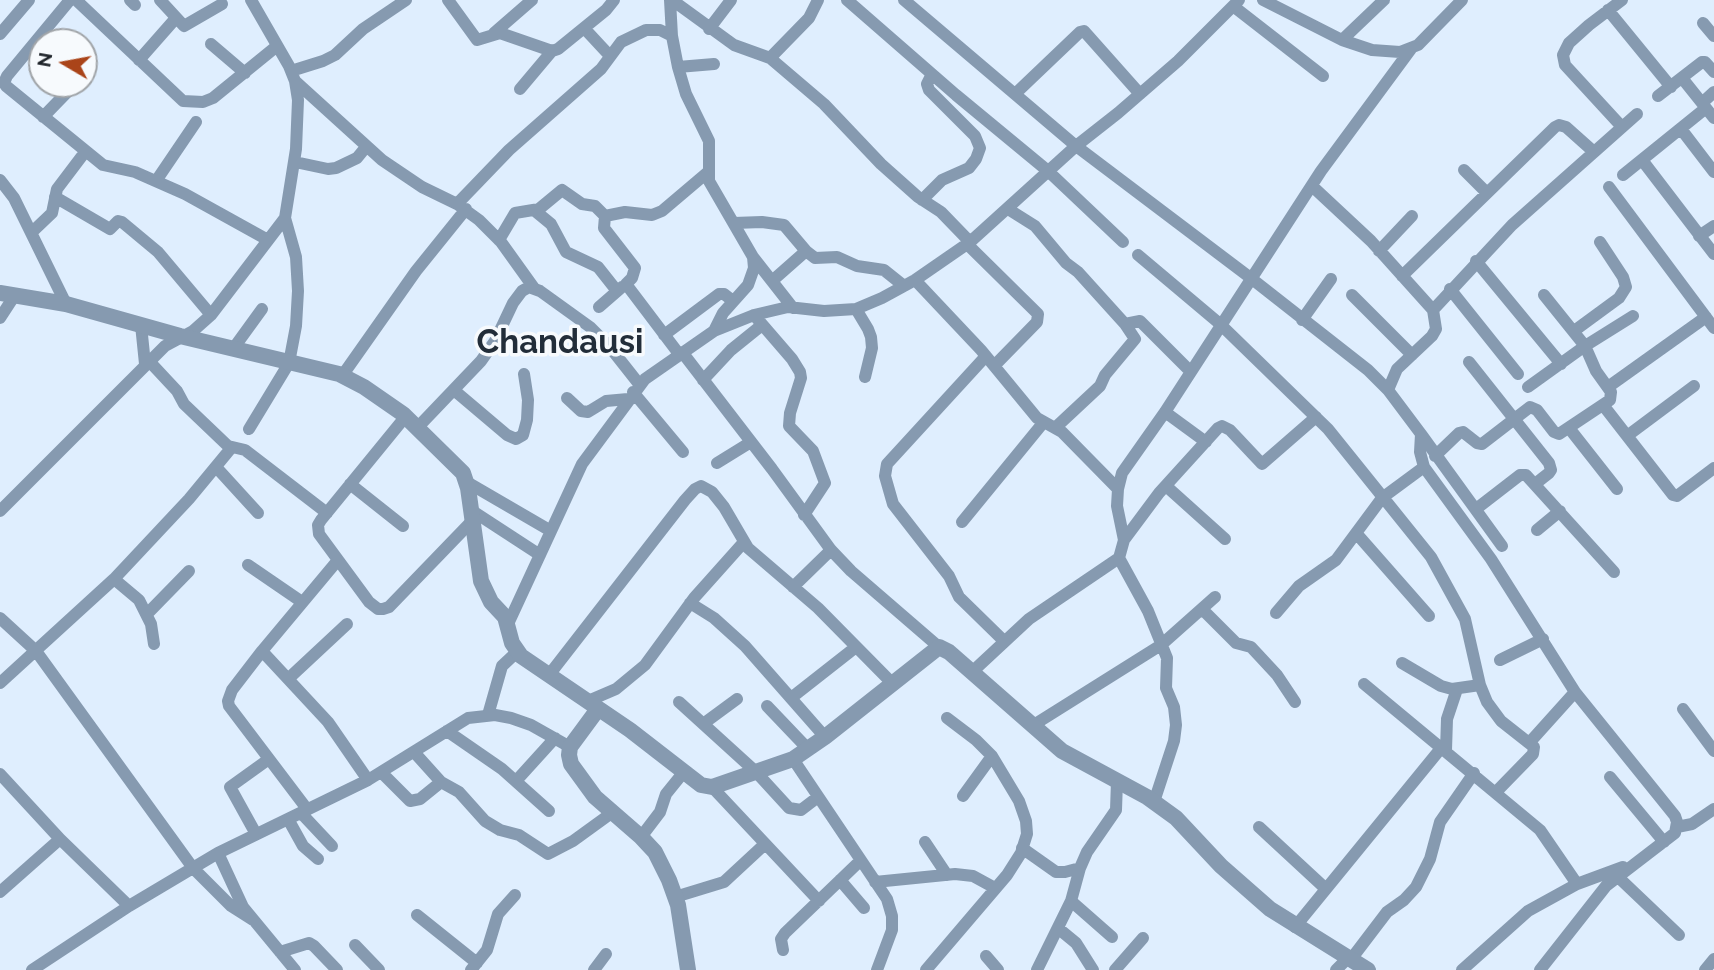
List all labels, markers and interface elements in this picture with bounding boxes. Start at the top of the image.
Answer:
north arrow [28,28,98,98]
text: N [32,51,56,69]
district label: Chandausi [477,323,643,363]

